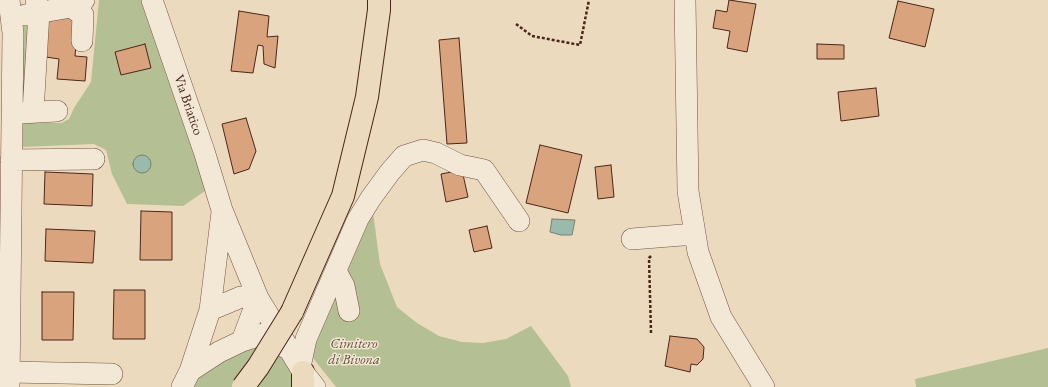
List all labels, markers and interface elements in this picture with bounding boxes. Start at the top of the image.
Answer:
street label: Via Briatico [170,72,206,138]
park label: Cimitero di Bivona [328,336,380,368]

